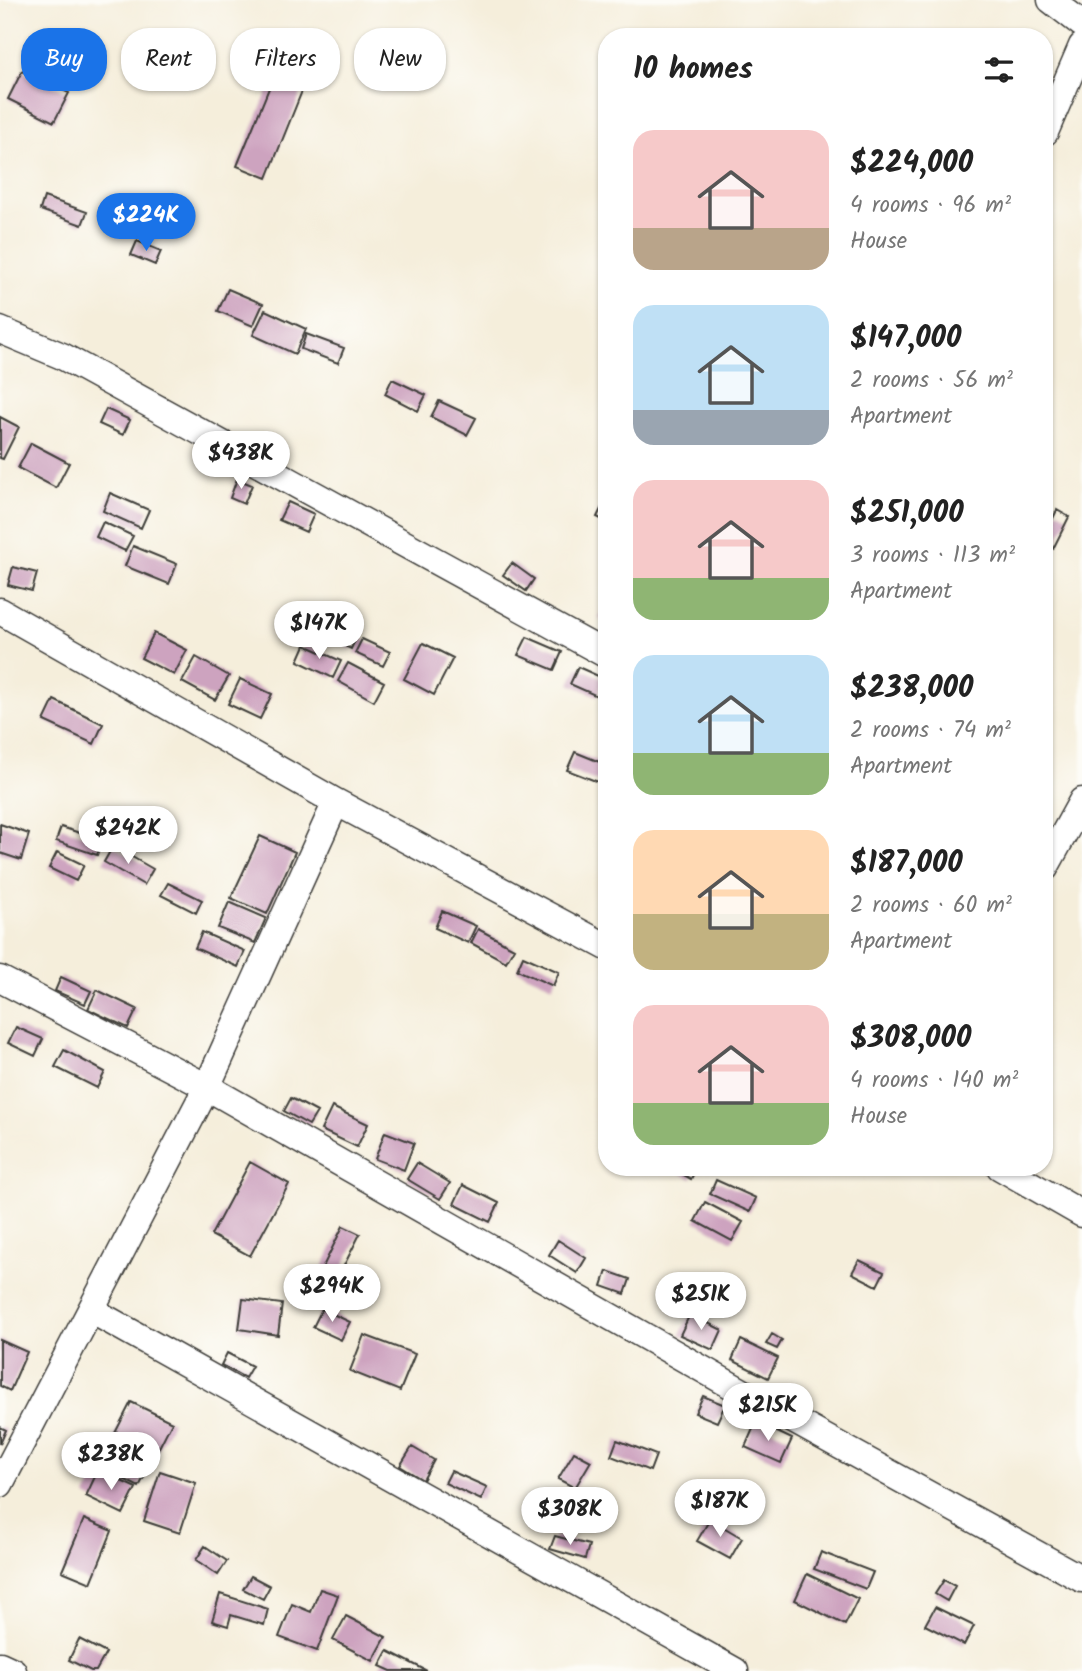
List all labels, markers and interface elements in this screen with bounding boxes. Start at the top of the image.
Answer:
chip: Buy [21,28,107,91]
chip: Rent [121,28,216,91]
chip: Filters [230,28,340,91]
chip: New [354,28,446,91]
text: 10 homes [633,46,753,94]
icon: filters [980,51,1018,89]
text: $224,000 [850,140,973,188]
icon: home [689,158,773,242]
text: 4 rooms · 96 m² [850,188,1011,224]
pin: $224K [97,194,195,253]
text: $224K [113,198,179,234]
text: House [850,224,907,260]
text: $147,000 [850,315,961,363]
icon: home [689,333,773,417]
text: 2 rooms · 56 m² [850,363,1013,399]
text: Apartment [850,399,952,435]
pin: $438K [192,432,290,491]
text: $438K [208,436,274,472]
text: $251,000 [850,490,964,538]
icon: home [689,508,773,592]
text: 3 rooms · 113 m² [850,538,1015,574]
text: Apartment [850,574,952,610]
pin: $147K [270,602,368,661]
text: $147K [290,606,348,642]
text: $238,000 [850,665,973,713]
icon: home [689,683,773,767]
text: 2 rooms · 74 m² [850,713,1011,749]
text: Apartment [850,749,952,785]
pin: $242K [79,806,177,866]
text: $242K [95,811,161,847]
text: $187,000 [850,840,963,888]
icon: home [689,858,773,942]
text: 2 rooms · 60 m² [850,888,1012,924]
text: Apartment [850,924,952,960]
text: $308,000 [850,1015,971,1063]
icon: home [689,1033,773,1117]
text: 4 rooms · 140 m² [850,1063,1018,1099]
text: House [850,1099,907,1135]
pin: $294K [283,1264,381,1324]
text: $294K [299,1269,365,1305]
pin: $251K [652,1272,750,1332]
text: $251K [671,1277,731,1313]
pin: $215K [719,1384,817,1443]
text: $215K [738,1388,798,1424]
pin: $238K [62,1432,160,1492]
text: $238K [77,1437,145,1473]
pin: $187K [671,1480,769,1539]
text: $187K [691,1484,749,1520]
pin: $308K [521,1488,619,1547]
text: $308K [537,1492,603,1528]

